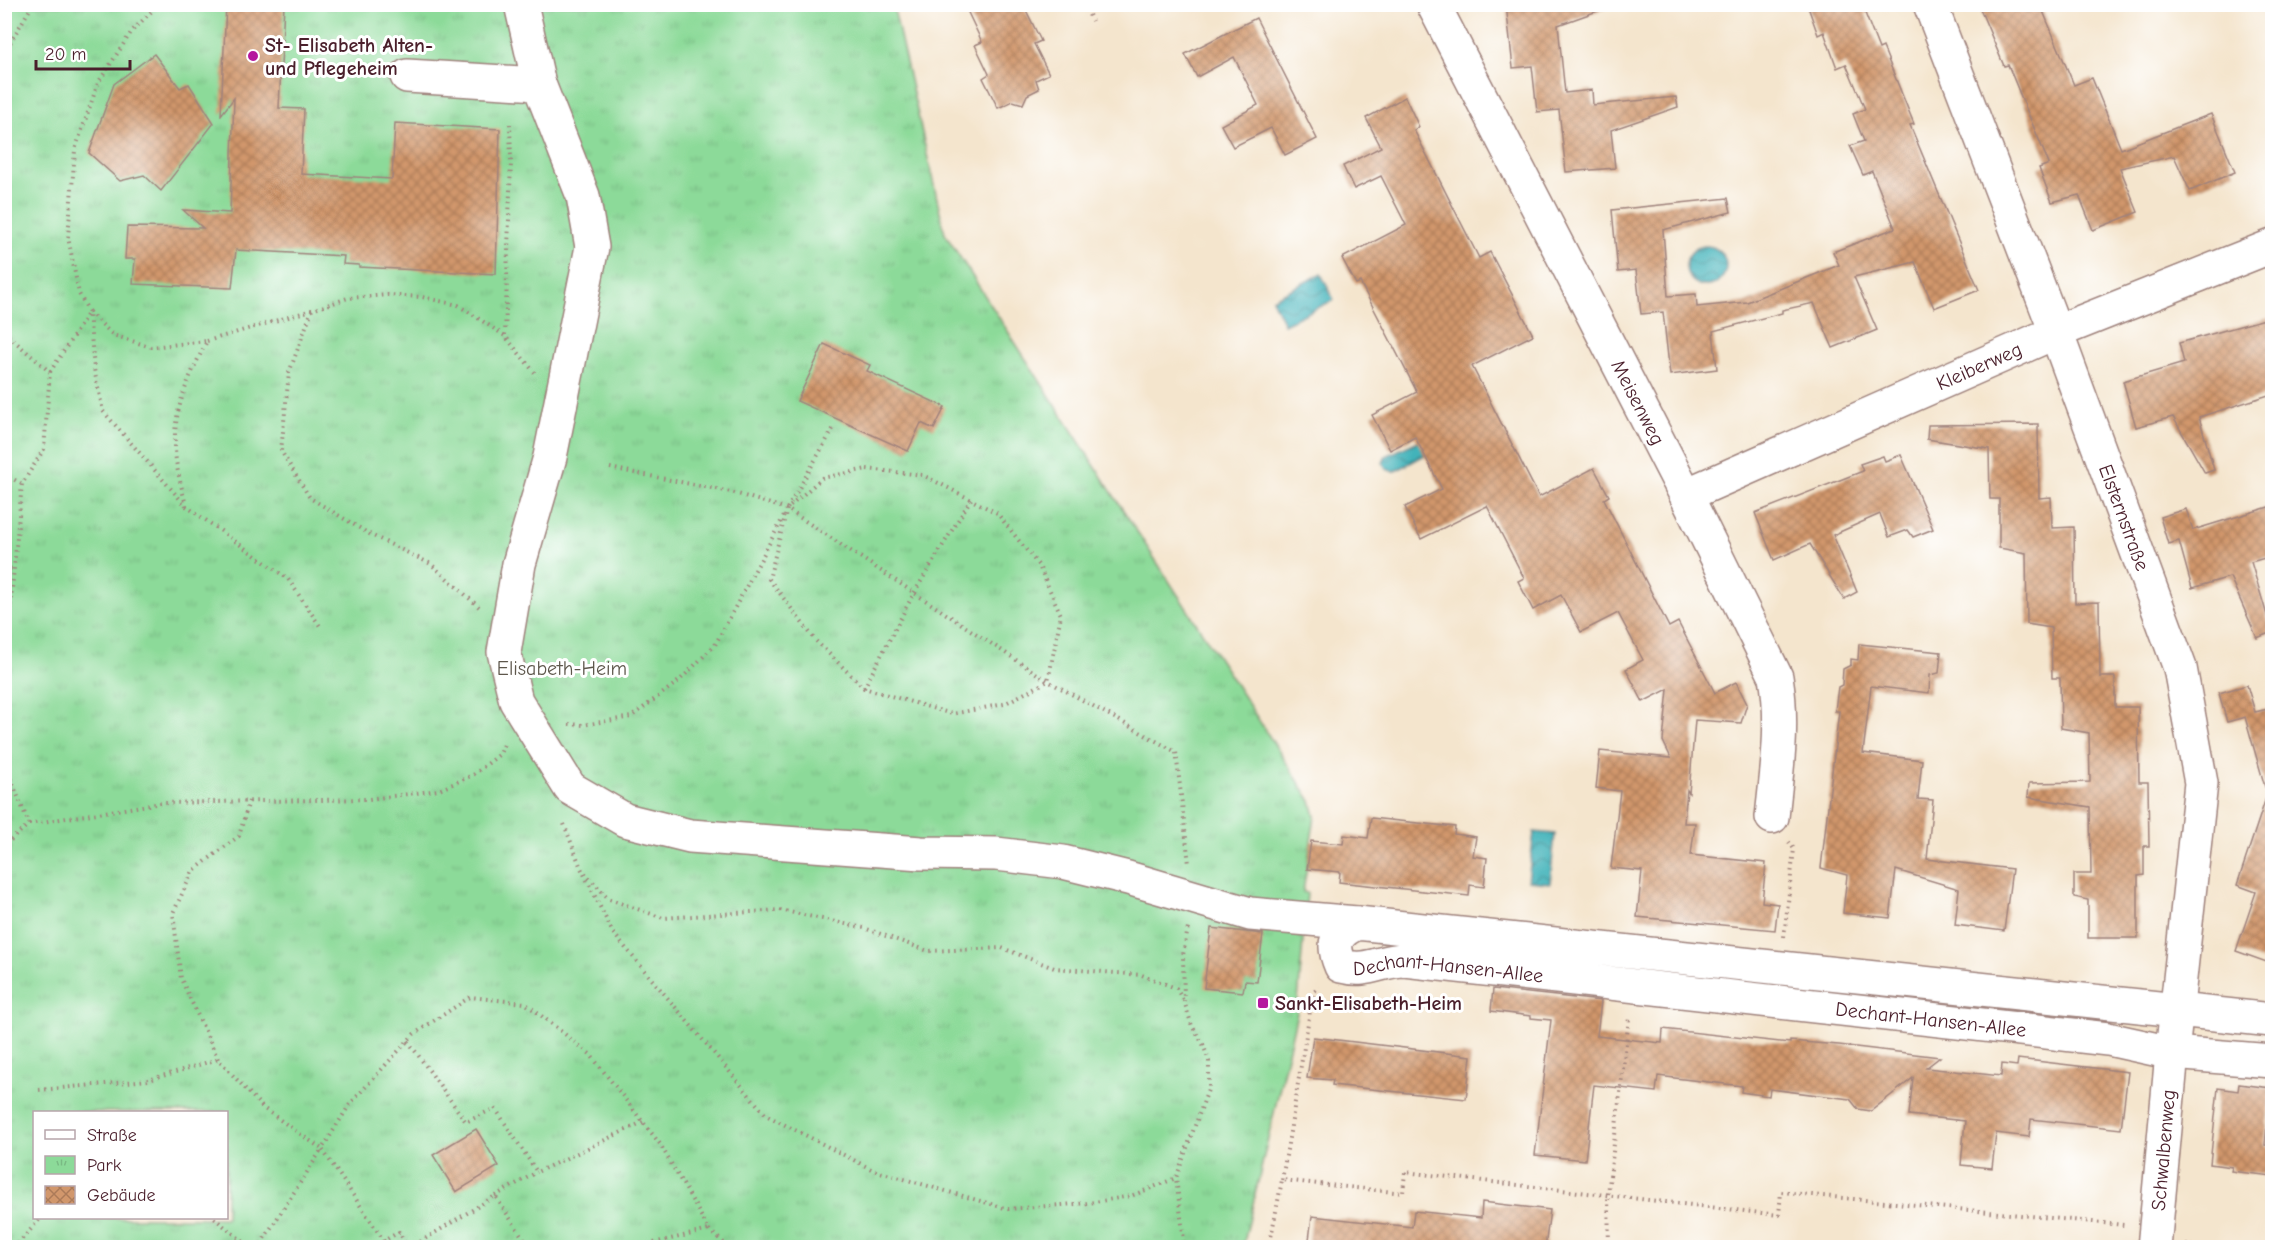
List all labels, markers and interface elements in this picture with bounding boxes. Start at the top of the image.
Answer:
scale bar [36,33,130,71]
place label: St- Elisabeth Alten- und Pflegeheim [265,34,433,80]
text: 20 m [45,44,86,65]
marker: St- Elisabeth Alten- und Pflegeheim [246,49,260,63]
street label: Kleiberweg [1933,338,2025,395]
street label: Meisenweg [1606,356,1669,449]
street label: Elsternstraße [2094,461,2154,574]
park label: Elisabeth-Heim [497,657,627,680]
street label: Dechant-Hansen-Allee [1353,949,1544,988]
place label: Sankt-Elisabeth-Heim [1275,992,1462,1015]
marker: Sankt-Elisabeth-Heim [1256,996,1270,1010]
street label: Dechant-Hansen-Allee [1834,997,2027,1042]
street label: Schwalbenweg [2147,1088,2180,1212]
legend [33,1111,228,1219]
text: Straße [87,1125,137,1146]
text: Park [87,1155,122,1176]
text: Gebäude [87,1185,156,1206]

